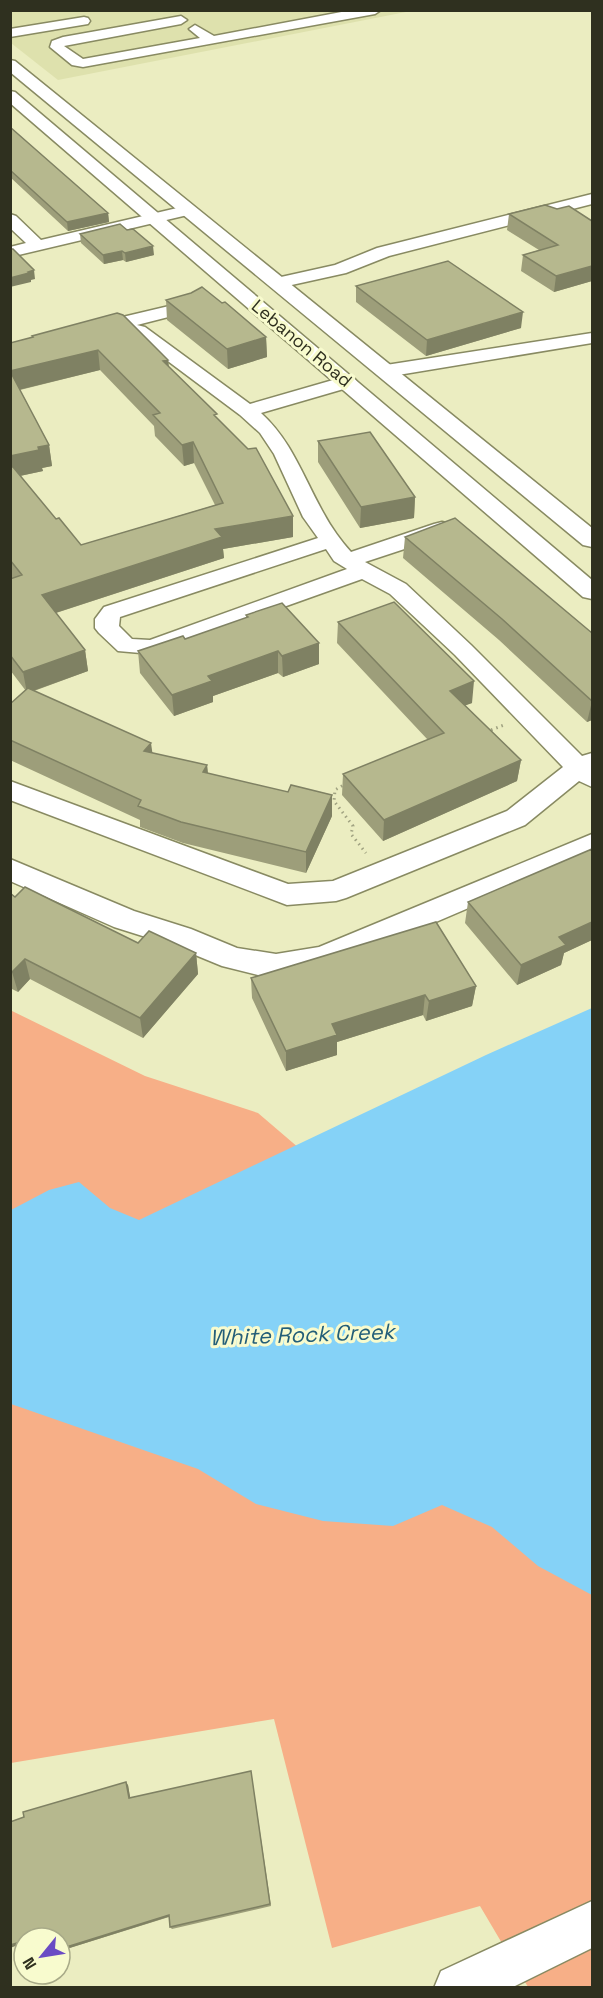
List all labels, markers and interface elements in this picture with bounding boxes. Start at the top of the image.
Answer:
street label: Lebanon Road [247,294,357,392]
water label: White Rock Creek [209,1317,397,1351]
north arrow [12,1926,72,1986]
text: N [18,1953,41,1973]

